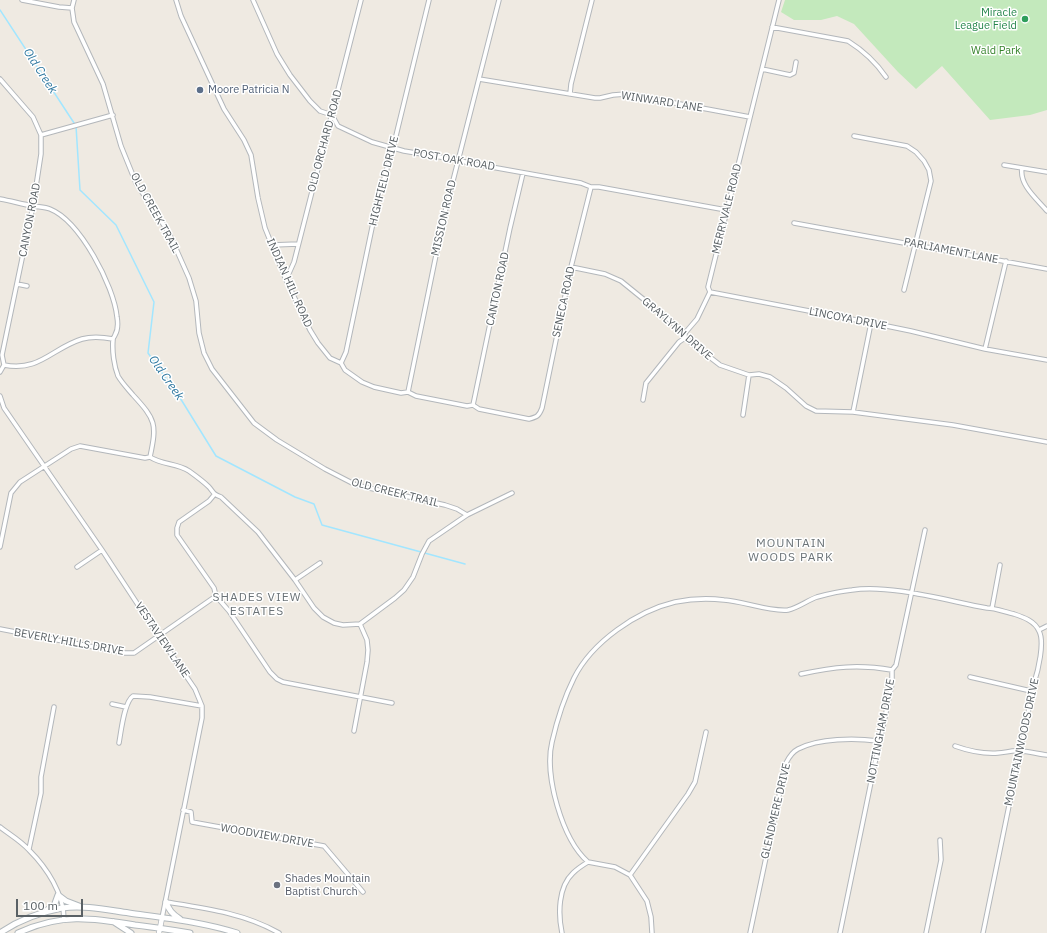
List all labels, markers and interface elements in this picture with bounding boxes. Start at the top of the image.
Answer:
place label: Miracle League Field [955,6,1017,32]
marker: Miracle League Field [1020,14,1030,24]
park label: Wald Park [971,44,1021,58]
water label: Old Creek [20,46,60,96]
place label: Moore Patricia N [208,83,289,97]
marker: Moore Patricia N [195,85,205,95]
street label: OLD ORCHARD ROAD [305,88,345,194]
street label: WINWARD LANE [620,89,704,115]
street label: HIGHFIELD DRIVE [366,135,402,227]
street label: POST OAK ROAD [412,146,496,174]
street label: MERRYVALE ROAD [709,163,745,255]
street label: OLD CREEK TRAIL [127,171,183,255]
street label: MISSION ROAD [429,179,459,257]
street label: CANYON ROAD [16,182,44,258]
street label: PARLIAMENT LANE [903,235,999,267]
street label: INDIAN HILL ROAD [263,236,315,330]
street label: CANTON ROAD [484,251,512,327]
street label: SENECA ROAD [550,265,578,339]
street label: GRAYLYNN DRIVE [639,295,715,363]
street label: LINCOYA DRIVE [808,305,888,333]
water label: Old Creek [145,353,187,403]
street label: OLD CREEK TRAIL [350,476,440,510]
district label: MOUNTAIN WOODS PARK [748,537,834,565]
district label: SHADES VIEW ESTATES [213,591,301,619]
street label: VESTAVIEW LANE [132,600,192,680]
street label: BEVERLY HILLS DRIVE [13,626,125,658]
street label: MOUNTAINWOODS DRIVE [1002,677,1042,807]
street label: NOTTINGHAM DRIVE [864,678,898,784]
street label: GLENDMERE DRIVE [759,762,793,860]
street label: WOODVIEW DRIVE [219,821,315,851]
place label: Shades Mountain Baptist Church [285,872,370,898]
marker: Shades Mountain Baptist Church [272,880,282,890]
scale bar [18,891,85,917]
text: 100 m [23,898,58,913]

